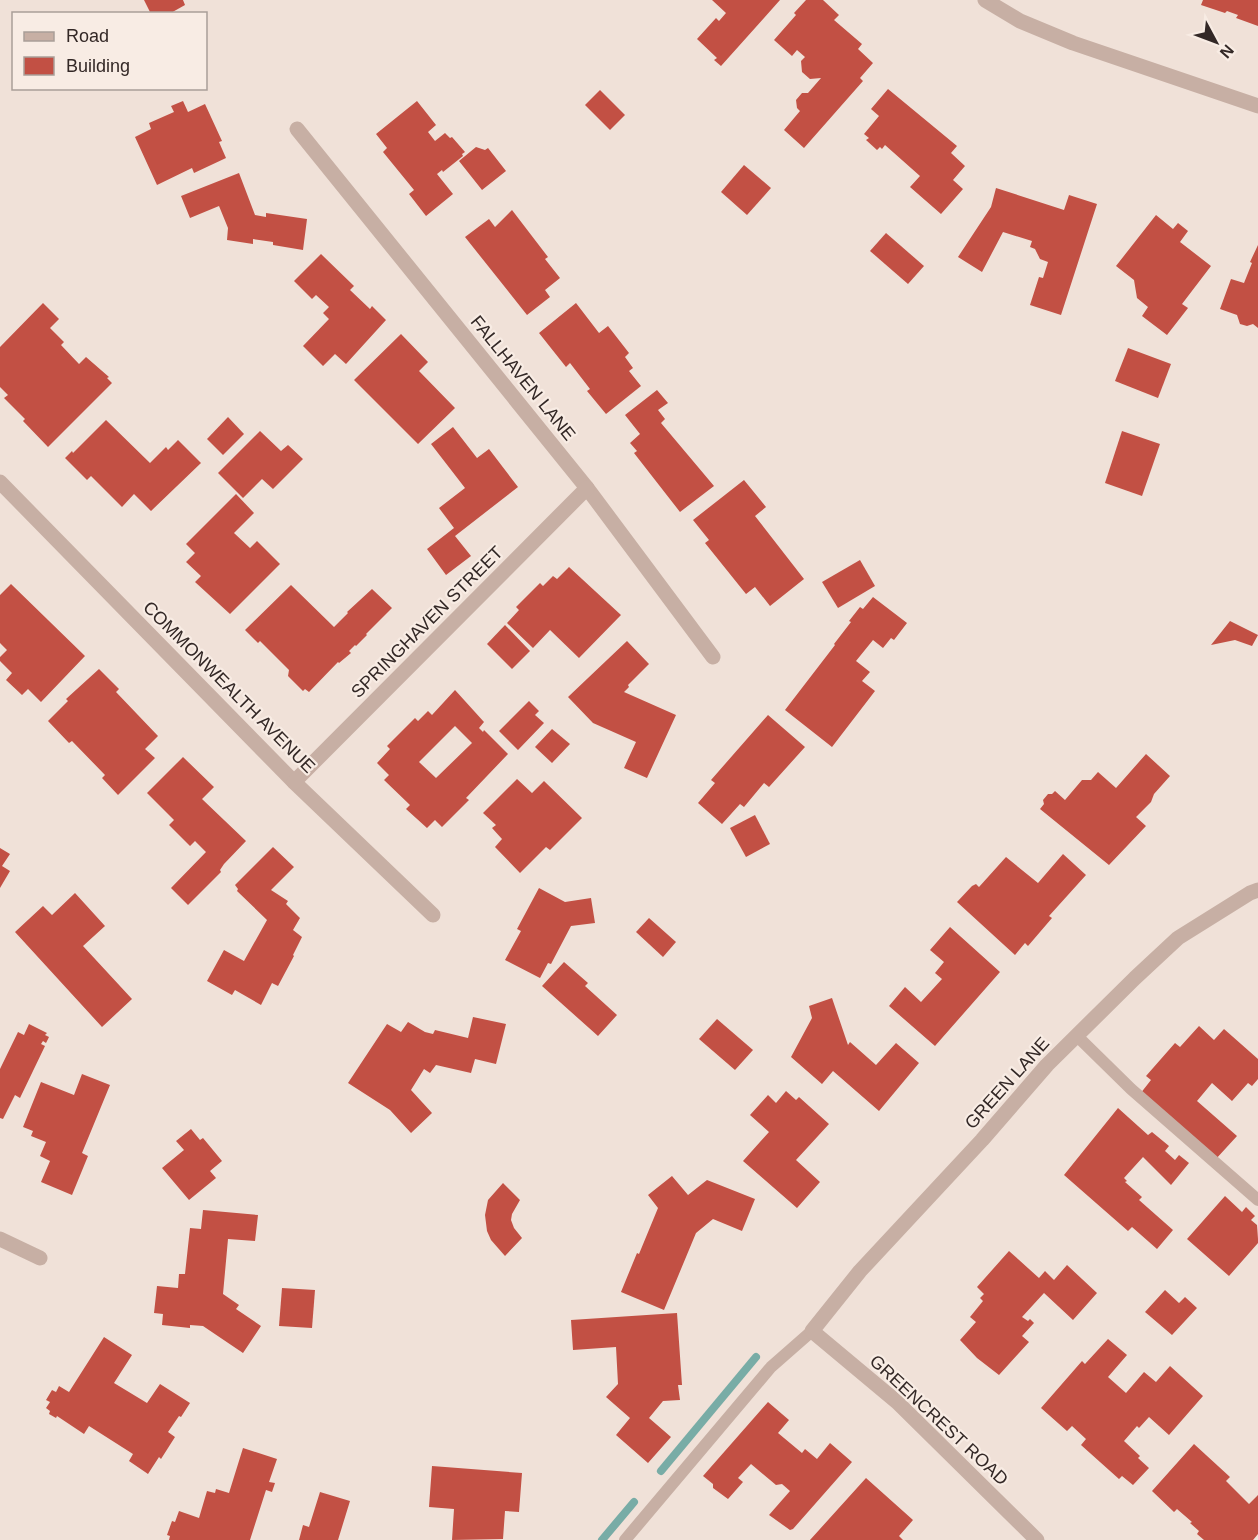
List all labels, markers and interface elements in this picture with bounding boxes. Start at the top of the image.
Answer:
legend [12,12,207,90]
north arrow [1186,12,1246,72]
text: Road [66,26,109,46]
text: N [1217,42,1237,61]
text: Building [66,56,130,76]
street label: FALLHAVEN LANE [467,312,579,444]
street label: SPRINGHAVEN STREET [347,542,507,702]
street label: COMMONWEALTH AVENUE [139,597,319,777]
street label: GREEN LANE [961,1033,1053,1133]
street label: GREENCREST ROAD [866,1351,1012,1489]

